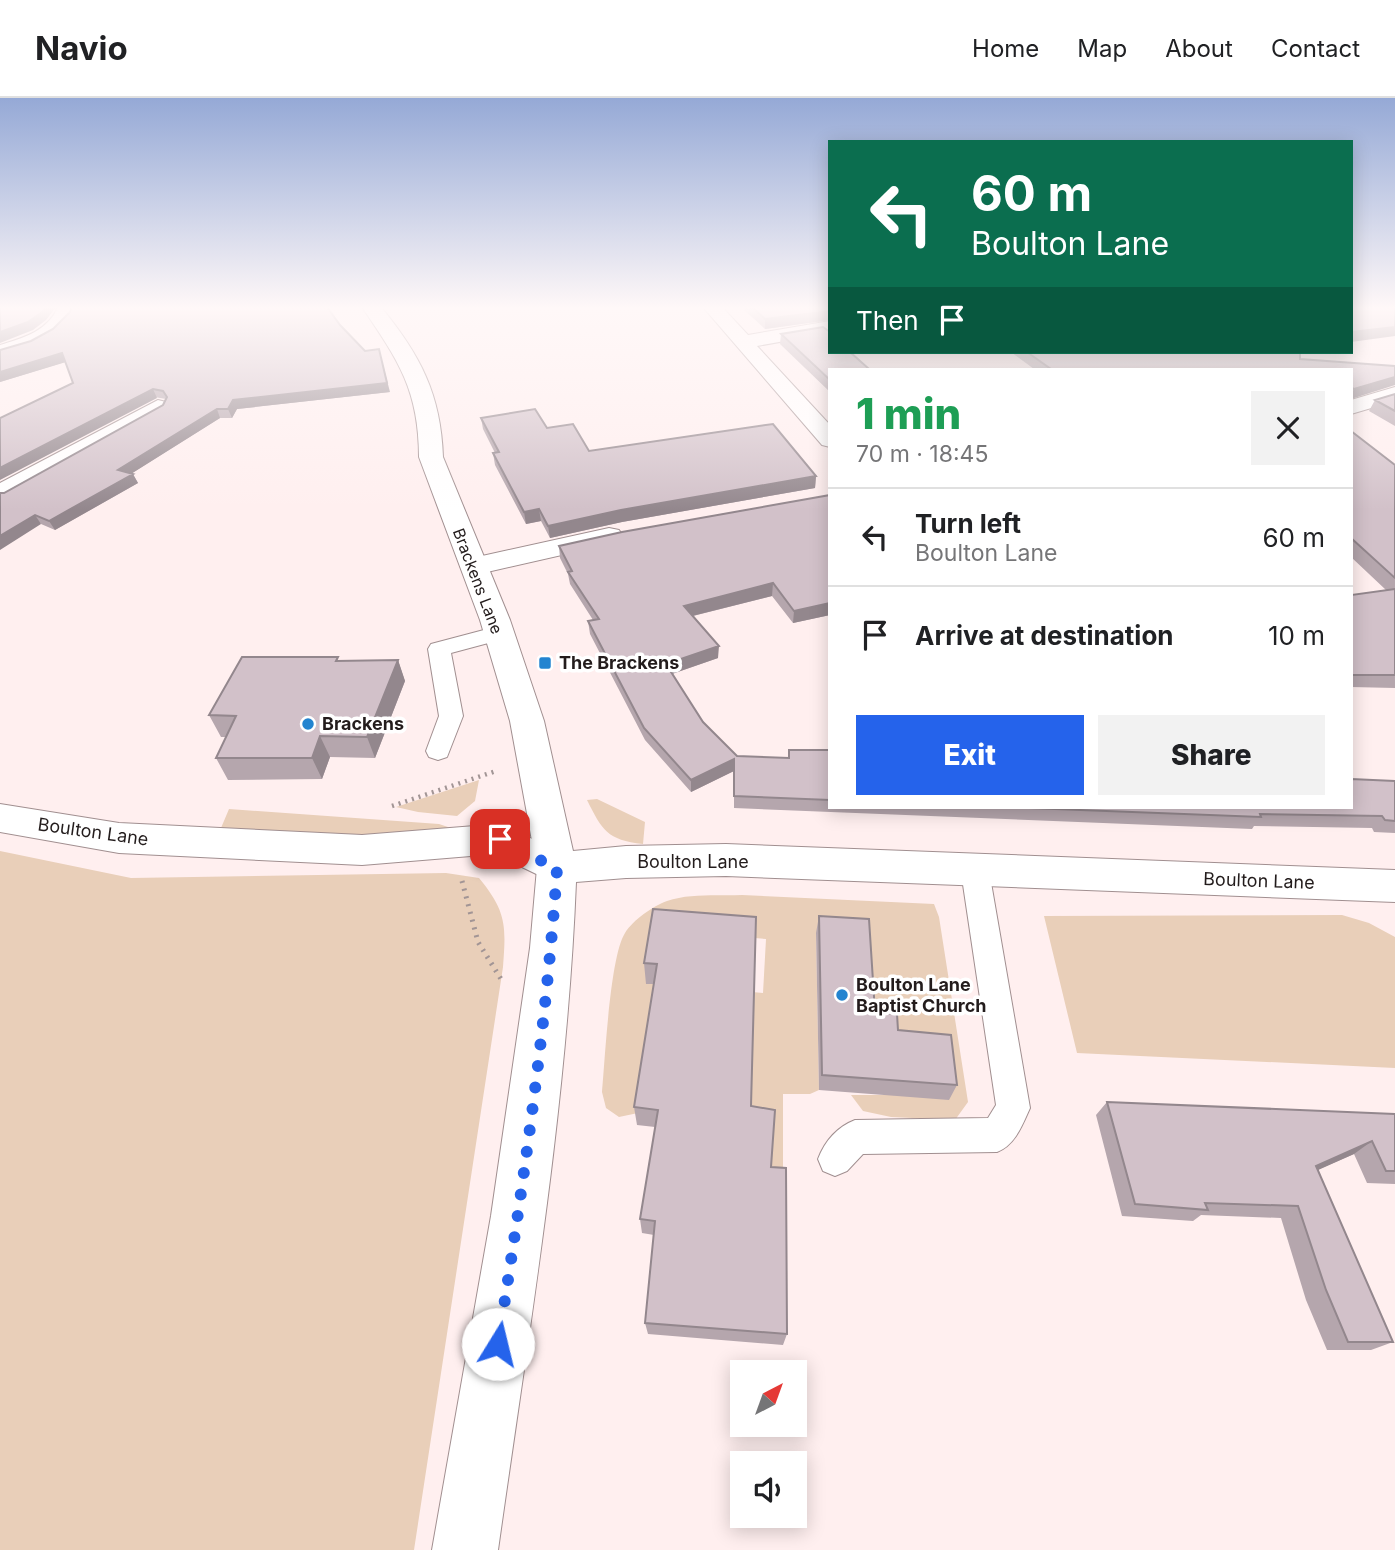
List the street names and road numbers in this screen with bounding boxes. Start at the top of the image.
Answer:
street label: Brackens Lane [449,525,507,637]
street label: Boulton Lane [36,813,150,850]
street label: Boulton Lane [637,851,749,872]
street label: Boulton Lane [1203,868,1315,893]

